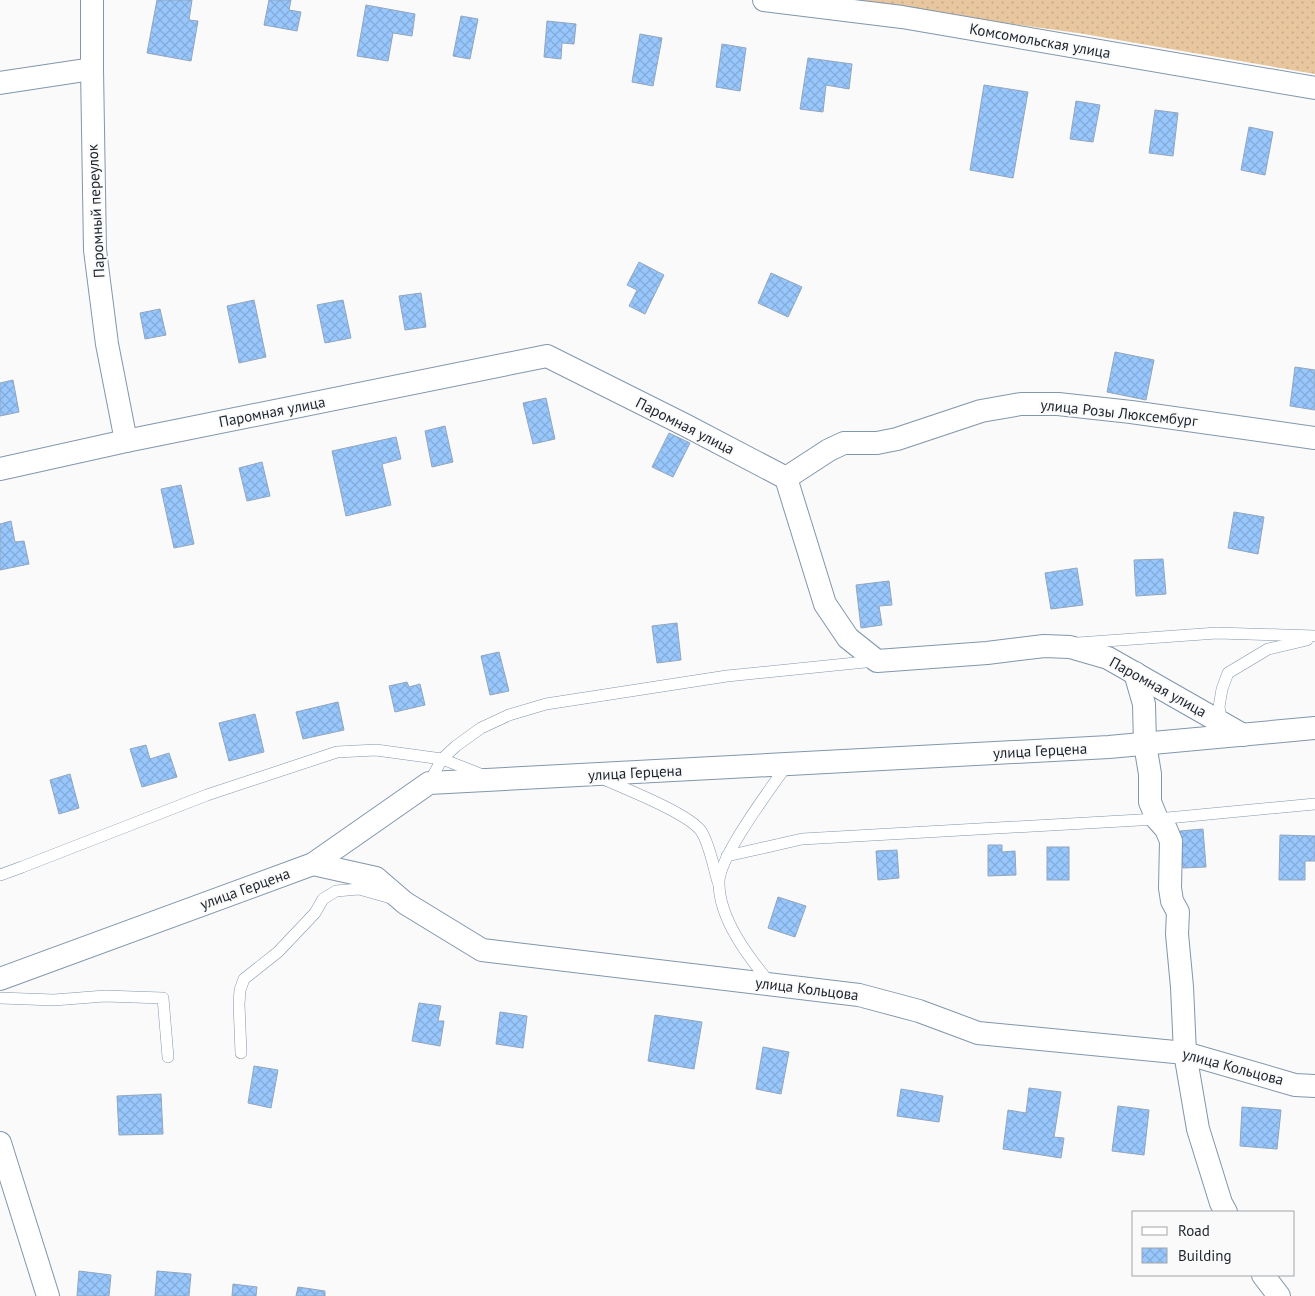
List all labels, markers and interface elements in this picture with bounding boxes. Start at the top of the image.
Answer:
street label: Комсомольская улица [968,19,1112,62]
street label: Паромный переулок [82,143,108,278]
street label: Паромная улица [217,392,327,431]
street label: Паромная улица [633,393,738,459]
street label: улица Розы Люксембург [1040,395,1199,430]
street label: Паромная улица [1106,652,1210,721]
street label: улица Герцена [992,739,1088,762]
street label: улица Герцена [587,761,683,784]
street label: улица Герцена [197,863,292,914]
street label: улица Кольцова [754,973,860,1004]
street label: улица Кольцова [1180,1044,1286,1089]
legend [1132,1211,1295,1276]
text: Road [1178,1221,1210,1240]
text: Building [1178,1246,1232,1265]

